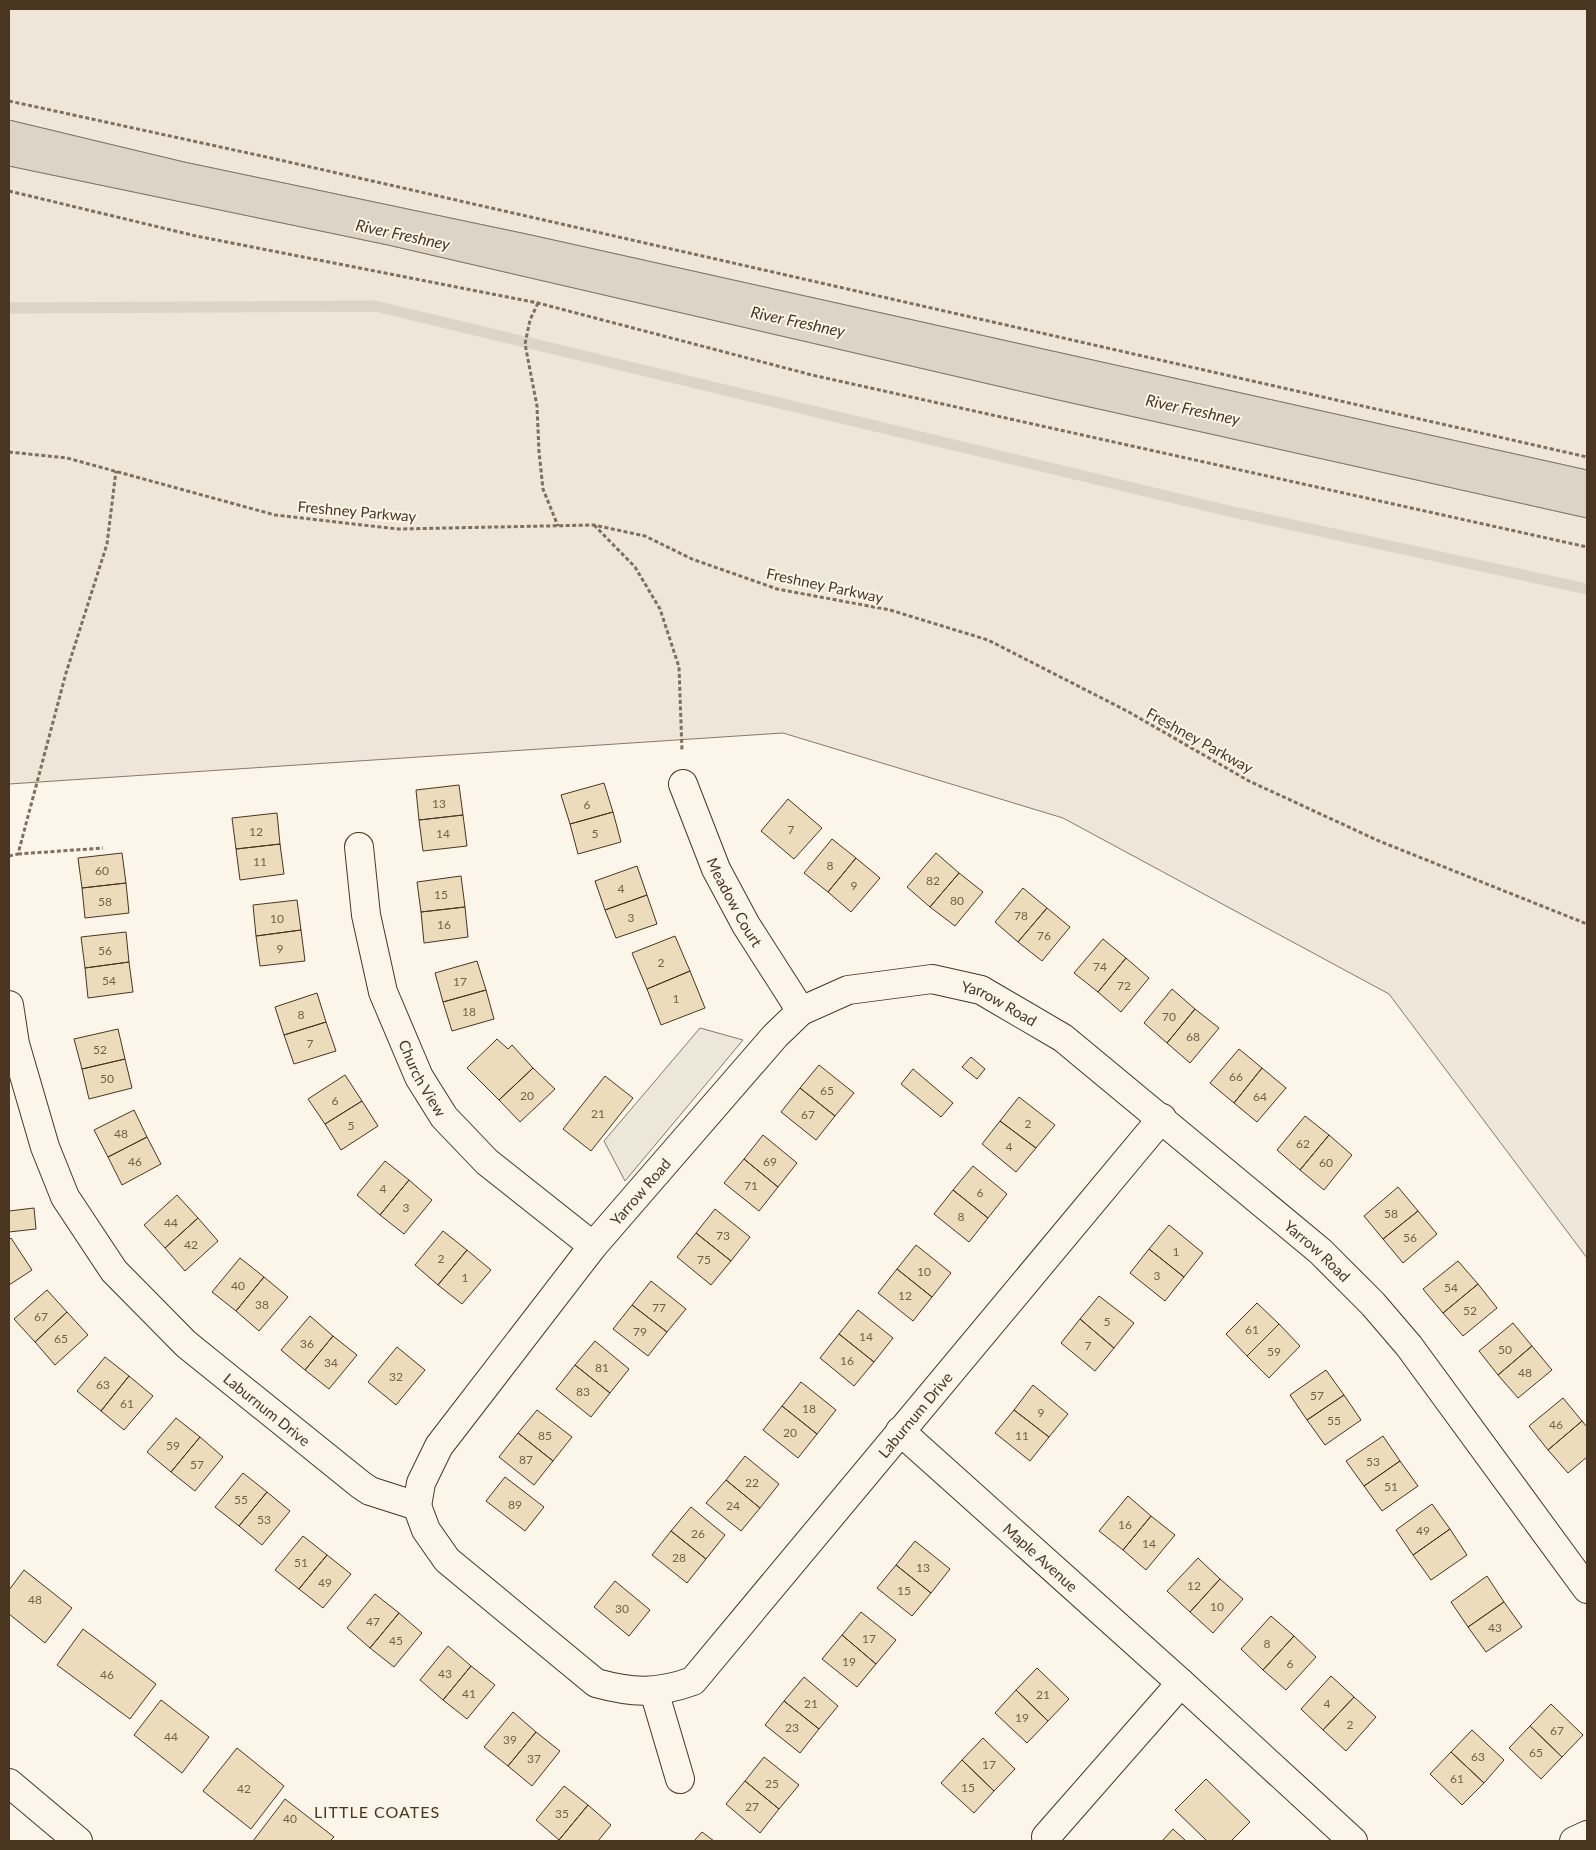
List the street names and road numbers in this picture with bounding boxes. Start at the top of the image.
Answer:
street label: Freshney Parkway [297,497,417,525]
street label: Freshney Parkway [765,564,885,606]
street label: Freshney Parkway [1144,703,1257,777]
street label: Meadow Court [703,855,767,950]
street label: Yarrow Road [960,977,1040,1030]
street label: Church View [395,1037,450,1120]
street label: Yarrow Road [606,1154,674,1229]
street label: Yarrow Road [1281,1216,1354,1285]
street label: Laburnum Drive [874,1368,956,1461]
street label: Laburnum Drive [220,1369,314,1450]
street label: Maple Avenue [1000,1519,1082,1595]

